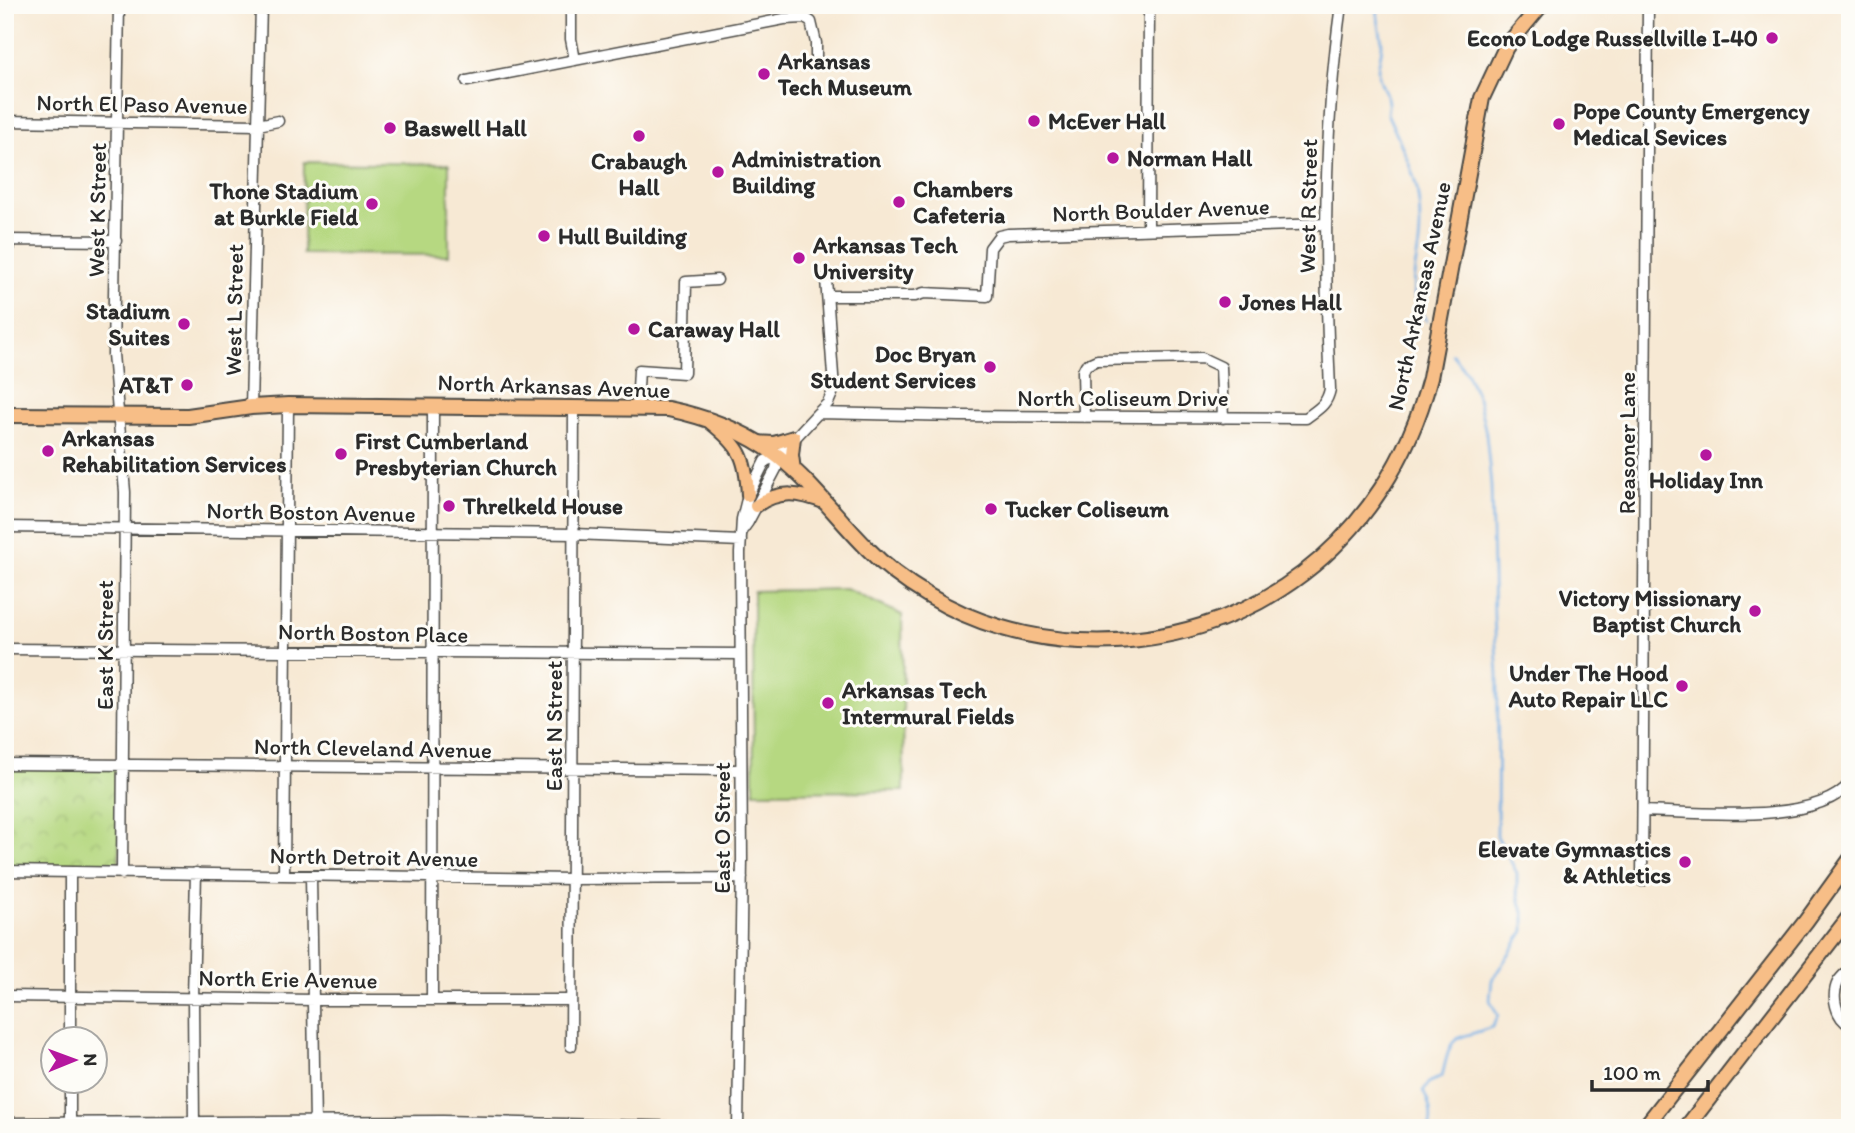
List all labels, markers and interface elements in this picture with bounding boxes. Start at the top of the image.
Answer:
place label: Econo Lodge Russellville I-40 [1467,24,1758,52]
marker: Econo Lodge Russellville I-40 [1764,30,1780,46]
place label: Arkansas Tech Museum [777,47,913,101]
marker: Arkansas Tech Museum [756,66,772,82]
street label: North El Paso Avenue [36,88,248,120]
place label: Pope County Emergency Medical Sevices [1573,97,1810,151]
place label: McEver Hall [1048,107,1166,135]
marker: McEver Hall [1026,113,1042,129]
place label: Baswell Hall [404,114,527,142]
marker: Pope County Emergency Medical Sevices [1551,116,1567,132]
marker: Baswell Hall [382,120,398,136]
marker: Crabaugh Hall [631,128,647,144]
street label: West R Street [1293,138,1323,273]
street label: West K Street [82,142,112,278]
place label: Norman Hall [1127,144,1253,172]
place label: Administration Building [731,145,882,199]
place label: Crabaugh Hall [591,147,688,201]
marker: Norman Hall [1105,150,1121,166]
marker: Administration Building [710,164,726,180]
place label: Chambers Cafeteria [913,175,1013,229]
place label: Thone Stadium at Burkle Field [208,177,358,231]
street label: North Arkansas Avenue [1381,179,1457,413]
street label: North Boulder Avenue [1052,192,1270,228]
marker: Chambers Cafeteria [891,194,907,210]
marker: Thone Stadium at Burkle Field [364,196,380,212]
place label: Hull Building [558,222,688,250]
marker: Hull Building [536,228,552,244]
place label: Arkansas Tech University [812,231,958,285]
street label: West L Street [219,243,249,376]
marker: Arkansas Tech University [791,250,807,266]
place label: Jones Hall [1238,288,1342,316]
marker: Jones Hall [1217,294,1233,310]
place label: Stadium Suites [86,297,171,351]
place label: Caraway Hall [648,315,780,343]
marker: Stadium Suites [176,316,192,332]
marker: Caraway Hall [626,321,642,337]
place label: Doc Bryan Student Services [810,340,977,394]
marker: Doc Bryan Student Services [982,359,998,375]
street label: North Arkansas Avenue [437,368,671,404]
place label: AT&T [118,371,174,399]
street label: Reasoner Lane [1613,372,1641,514]
marker: AT&T [179,377,195,393]
street label: North Coliseum Drive [1017,384,1229,412]
place label: Arkansas Rehabilitation Services [61,424,286,478]
place label: First Cumberland Presbyterian Church [355,427,557,481]
marker: Arkansas Rehabilitation Services [40,443,56,459]
marker: First Cumberland Presbyterian Church [333,446,349,462]
marker: Holiday Inn [1698,447,1714,463]
place label: Holiday Inn [1649,466,1764,494]
place label: Threlkeld House [462,492,623,520]
place label: Tucker Coliseum [1004,495,1170,523]
street label: North Boston Avenue [206,496,416,528]
marker: Threlkeld House [441,498,457,514]
marker: Tucker Coliseum [983,501,999,517]
street label: East K Street [91,580,119,710]
place label: Victory Missionary Baptist Church [1559,584,1741,638]
marker: Victory Missionary Baptist Church [1747,603,1763,619]
street label: North Boston Place [278,617,468,649]
place label: Under The Hood Auto Repair LLC [1508,659,1669,713]
street label: East N Street [540,660,568,791]
place label: Arkansas Tech Intermural Fields [841,676,1014,730]
marker: Under The Hood Auto Repair LLC [1674,678,1690,694]
marker: Arkansas Tech Intermural Fields [820,695,836,711]
street label: North Cleveland Avenue [254,732,492,764]
street label: East O Street [708,762,736,894]
place label: Elevate Gymnastics & Athletics [1478,835,1671,889]
street label: North Detroit Avenue [269,841,479,873]
marker: Elevate Gymnastics & Athletics [1677,854,1693,870]
street label: North Erie Avenue [198,963,378,995]
north arrow [38,1024,108,1094]
scale bar [1592,1049,1708,1093]
text: N [79,1053,102,1066]
text: 100 m [1603,1060,1661,1085]

